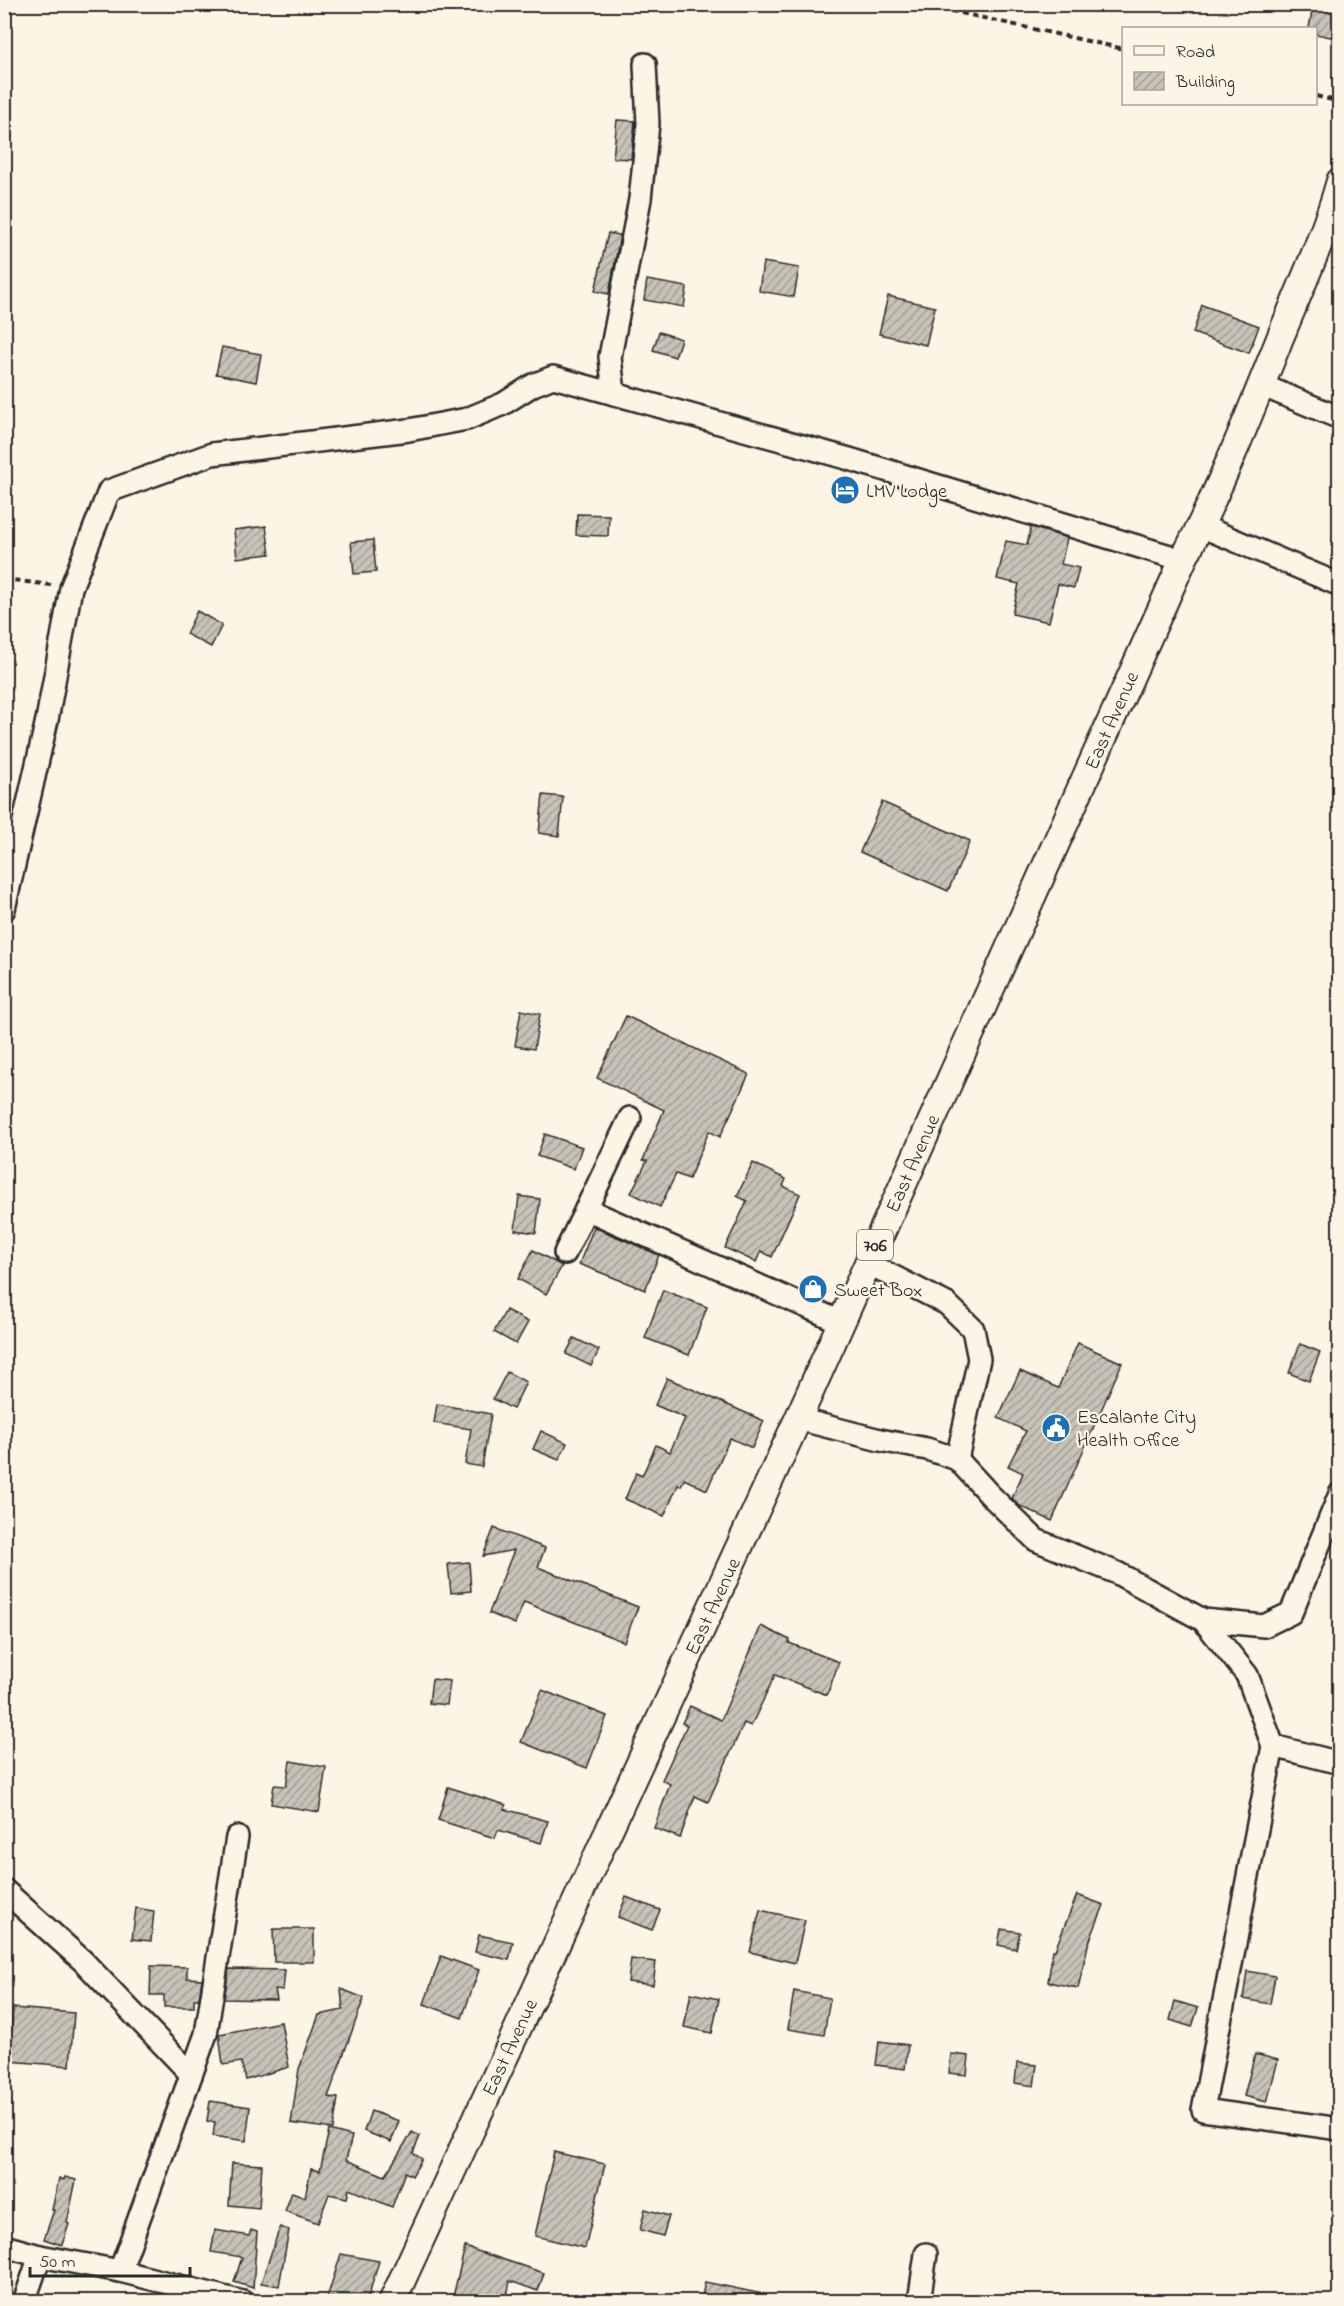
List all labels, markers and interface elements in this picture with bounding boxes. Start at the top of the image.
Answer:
legend [1122,27,1317,105]
text: Road [1176,40,1215,66]
text: Building [1175,70,1235,97]
hotel icon: LMV Lodge [829,474,861,506]
place label: LMV Lodge [866,478,947,508]
street label: East Avenue [1079,667,1148,775]
street label: East Avenue [880,1110,949,1218]
road number: 706 [857,1230,893,1260]
shop icon: Sweet Box [797,1273,829,1305]
place label: Sweet Box [834,1277,922,1306]
place label: Escalante City Health Office [1077,1404,1196,1456]
public building icon: Escalante City Health Office [1040,1412,1072,1444]
street label: East Avenue [679,1553,750,1661]
street label: East Avenue [476,1994,547,2102]
scale bar [30,2240,190,2278]
text: 50 m [39,2250,76,2276]

